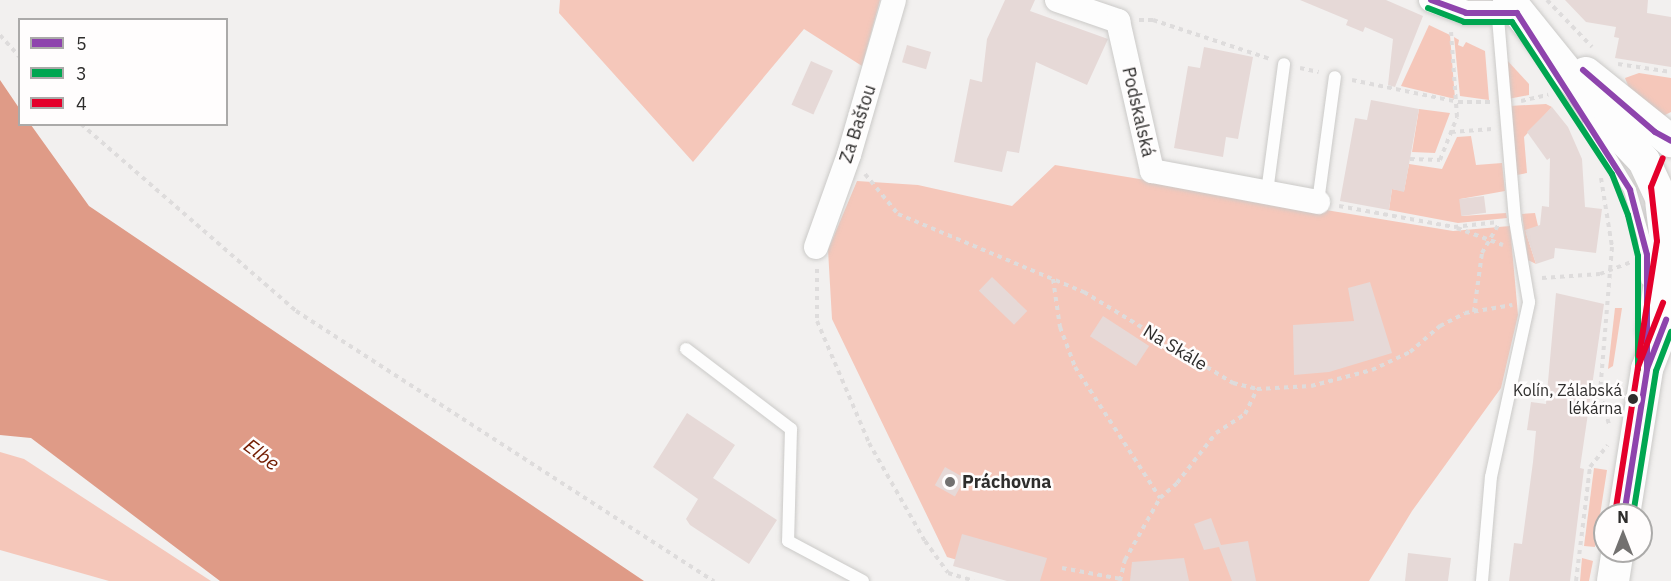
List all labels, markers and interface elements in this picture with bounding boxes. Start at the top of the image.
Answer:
legend [18,18,228,126]
text: 5 [76,32,87,55]
text: 3 [76,62,87,85]
street label: Podskalská [1117,65,1159,159]
street label: Za Baštou [835,82,881,166]
text: 4 [76,92,87,115]
street label: Na Skále [1139,321,1211,375]
place label: Kolín, Zálabská lékárna [1513,380,1622,418]
marker: Kolín, Zálabská lékárna [1627,393,1639,405]
water label: Elbe [240,433,284,475]
place label: Práchovna [962,471,1052,493]
marker: Práchovna [943,475,957,489]
north arrow [1593,503,1653,563]
text: N [1617,507,1629,527]

